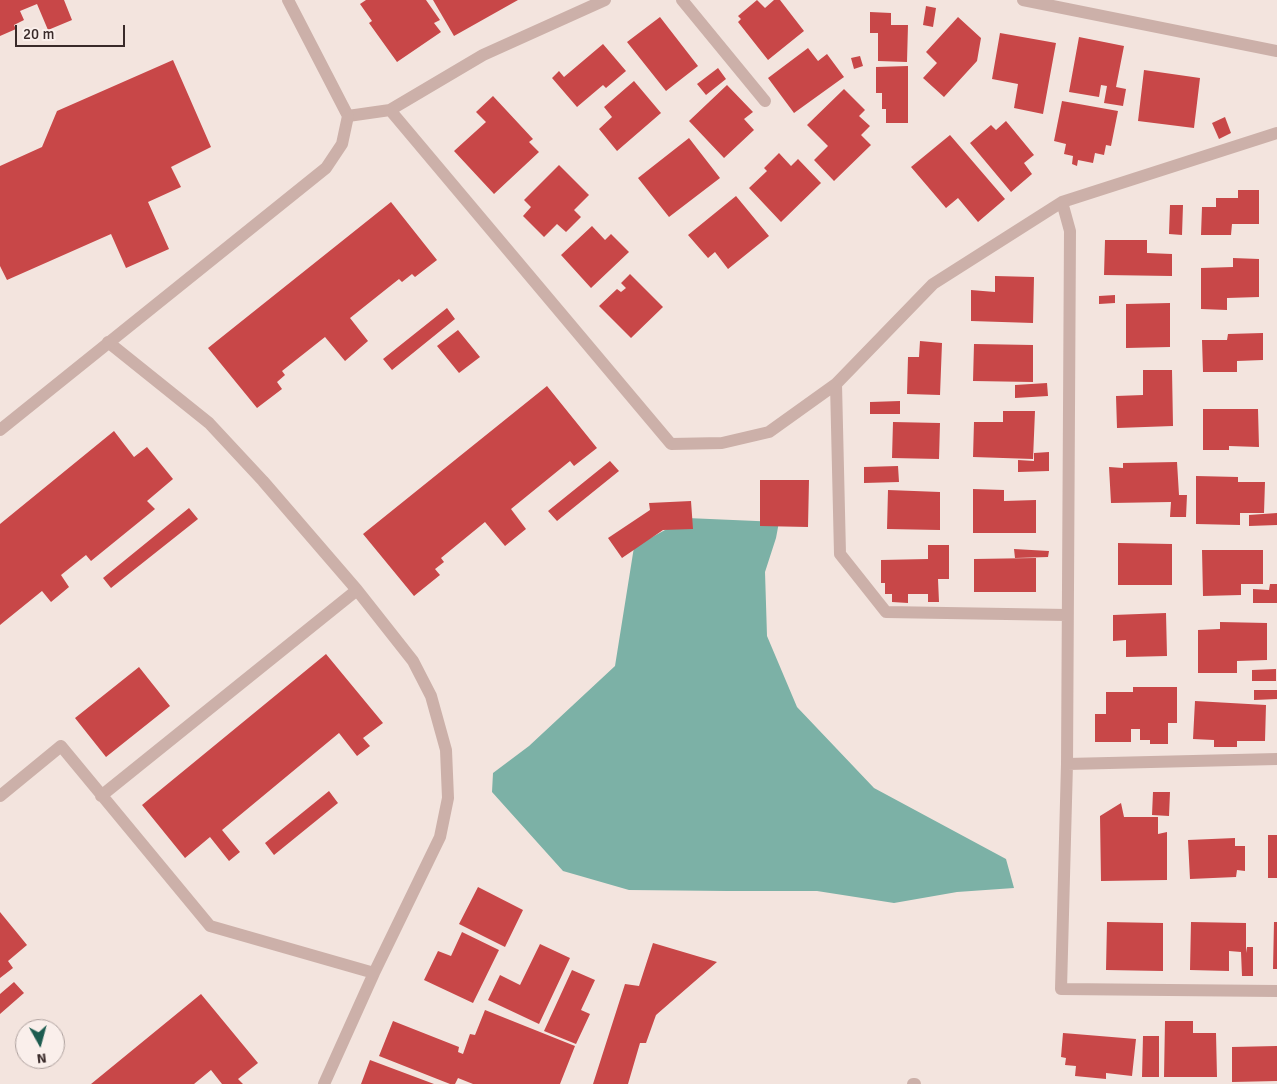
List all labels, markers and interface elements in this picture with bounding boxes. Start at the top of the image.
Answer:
scale bar [18,15,128,47]
text: 20 m [23,25,54,43]
north arrow [15,1019,65,1069]
text: N [36,1049,48,1067]

